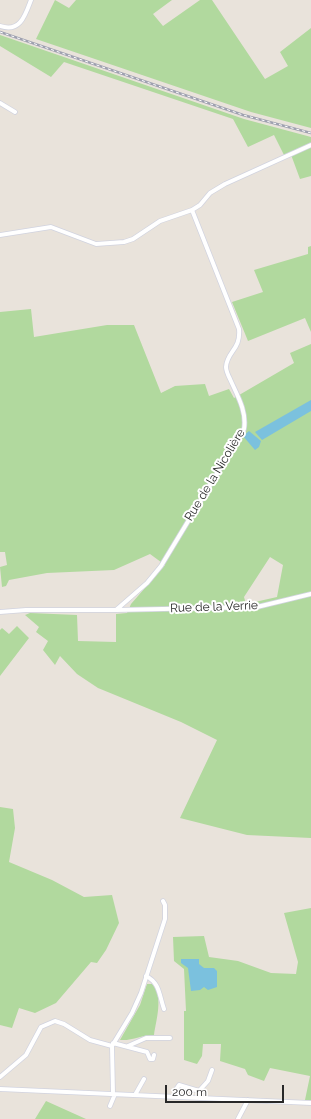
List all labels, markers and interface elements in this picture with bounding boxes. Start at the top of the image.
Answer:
street label: Rue de la Nicolière [182,426,248,524]
street label: Rue de la Verrie [170,598,258,616]
scale bar [167,1077,286,1103]
text: 200 m [172,1085,207,1099]

